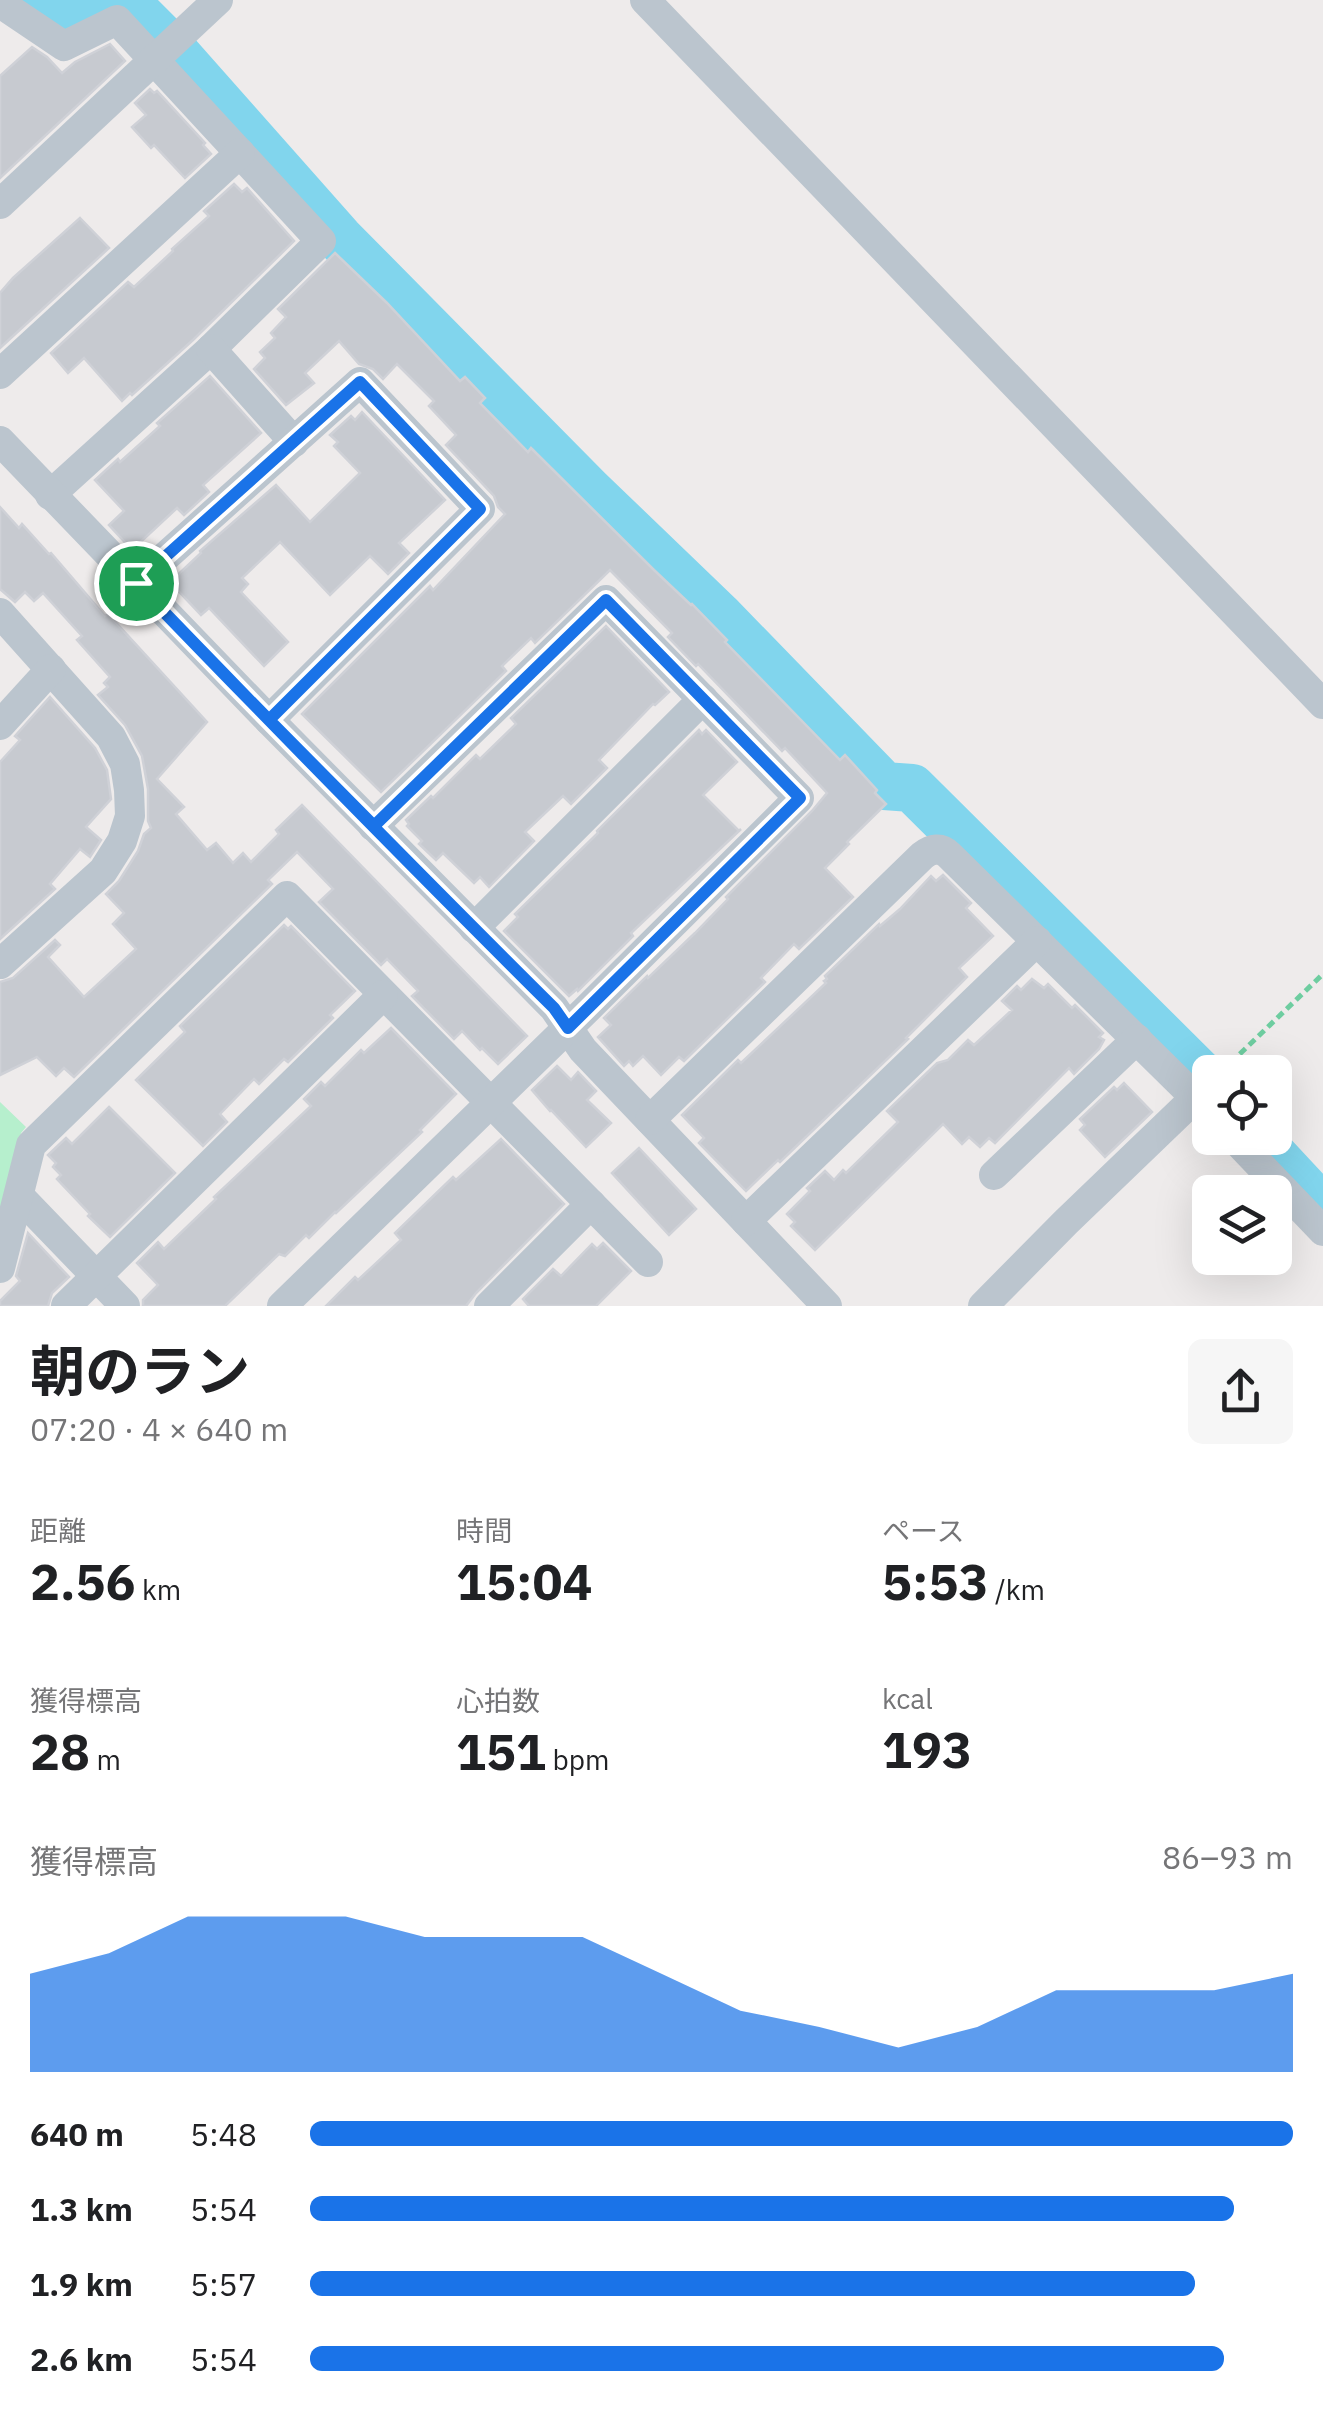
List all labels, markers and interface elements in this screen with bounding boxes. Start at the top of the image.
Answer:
pin [94,541,179,626]
icon: arrive [109,556,164,611]
map controls [1192,1055,1292,1275]
button: locate [1192,1055,1292,1155]
button: layers [1192,1175,1292,1275]
text: 朝のラン [30,1335,250,1406]
button: share [1188,1339,1293,1444]
text: 07:20 · 4 × 640 m [30,1408,288,1450]
text: 距離 [30,1512,86,1549]
text: 時間 [456,1512,512,1549]
text: ペース [882,1512,965,1549]
text: 2.56 [30,1549,136,1614]
text: 15:04 [456,1549,593,1614]
text: 5:53 [882,1549,989,1614]
text: km [136,1571,181,1608]
text: /km [989,1571,1045,1608]
text: kcal [882,1680,933,1717]
text: 獲得標高 [30,1682,142,1719]
text: 心拍数 [456,1682,540,1719]
text: 193 [882,1717,972,1782]
text: 28 [30,1719,90,1784]
text: 151 [456,1719,546,1784]
text: m [90,1741,121,1778]
text: bpm [546,1741,610,1778]
text: 86–93 m [1162,1836,1293,1878]
text: 獲得標高 [30,1840,158,1882]
text: 640 m [30,2113,124,2155]
text: 5:48 [190,2113,257,2155]
text: 1.3 km [30,2188,133,2230]
text: 5:54 [190,2188,257,2230]
text: 1.9 km [30,2263,133,2305]
text: 5:57 [190,2263,257,2305]
text: 2.6 km [30,2338,133,2380]
text: 5:54 [190,2338,257,2380]

